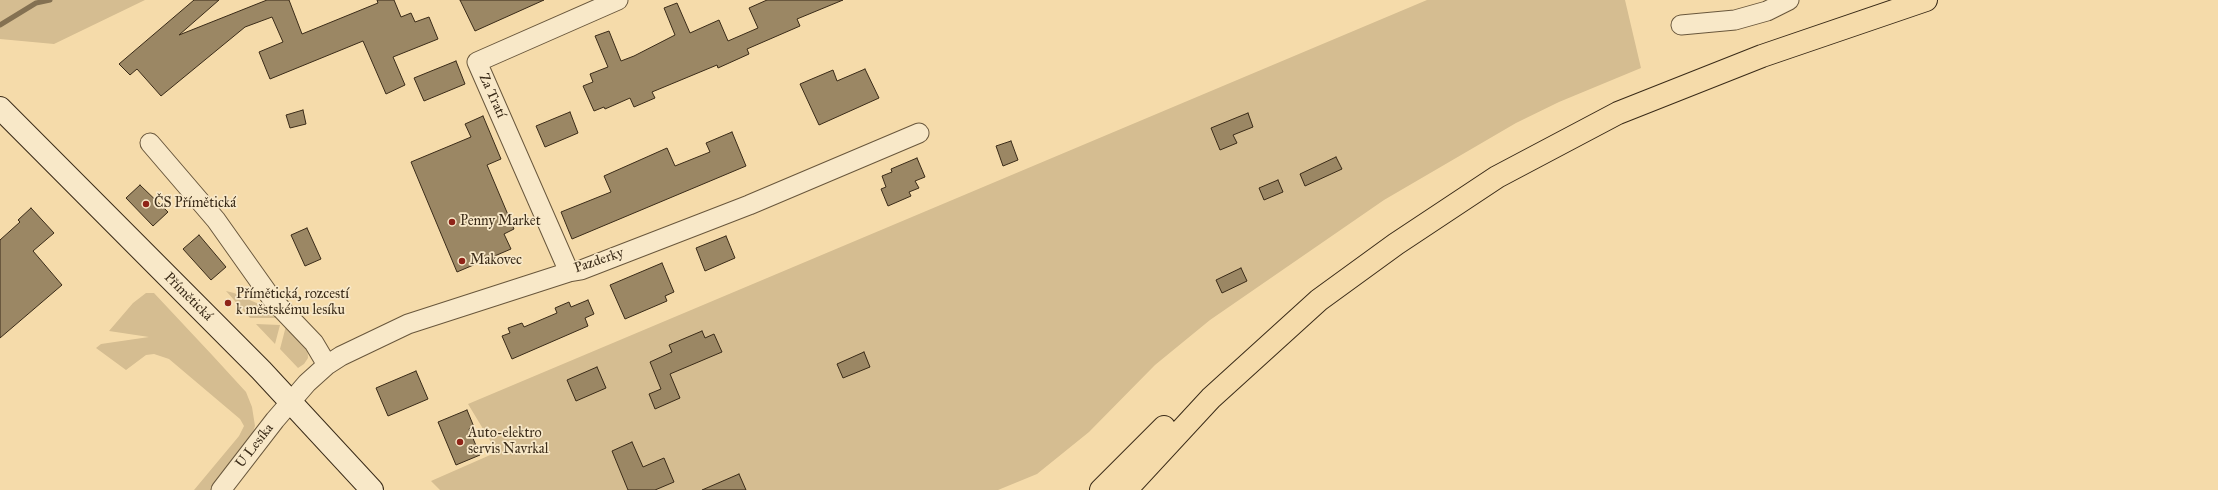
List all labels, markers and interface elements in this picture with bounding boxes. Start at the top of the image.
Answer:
street label: Za Tratí [475,71,509,121]
place label: ČS Přímětická [154,196,236,212]
marker: ČS Přímětická [141,199,151,209]
place label: Penny Market [460,214,541,230]
marker: Penny Market [447,217,457,227]
street label: Pazderky [572,245,626,277]
place label: Makovec [470,253,522,269]
marker: Makovec [457,256,467,266]
street label: Přímětická [160,269,216,325]
place label: Přímětická, rozcestí k městskému lesíku [236,287,349,320]
marker: Přímětická, rozcestí k městskému lesíku [223,298,233,308]
street label: U Lesíka [232,420,278,472]
place label: Auto-elektro servis Navrkal [468,426,549,458]
marker: Auto-elektro servis Navrkal [455,437,465,447]

